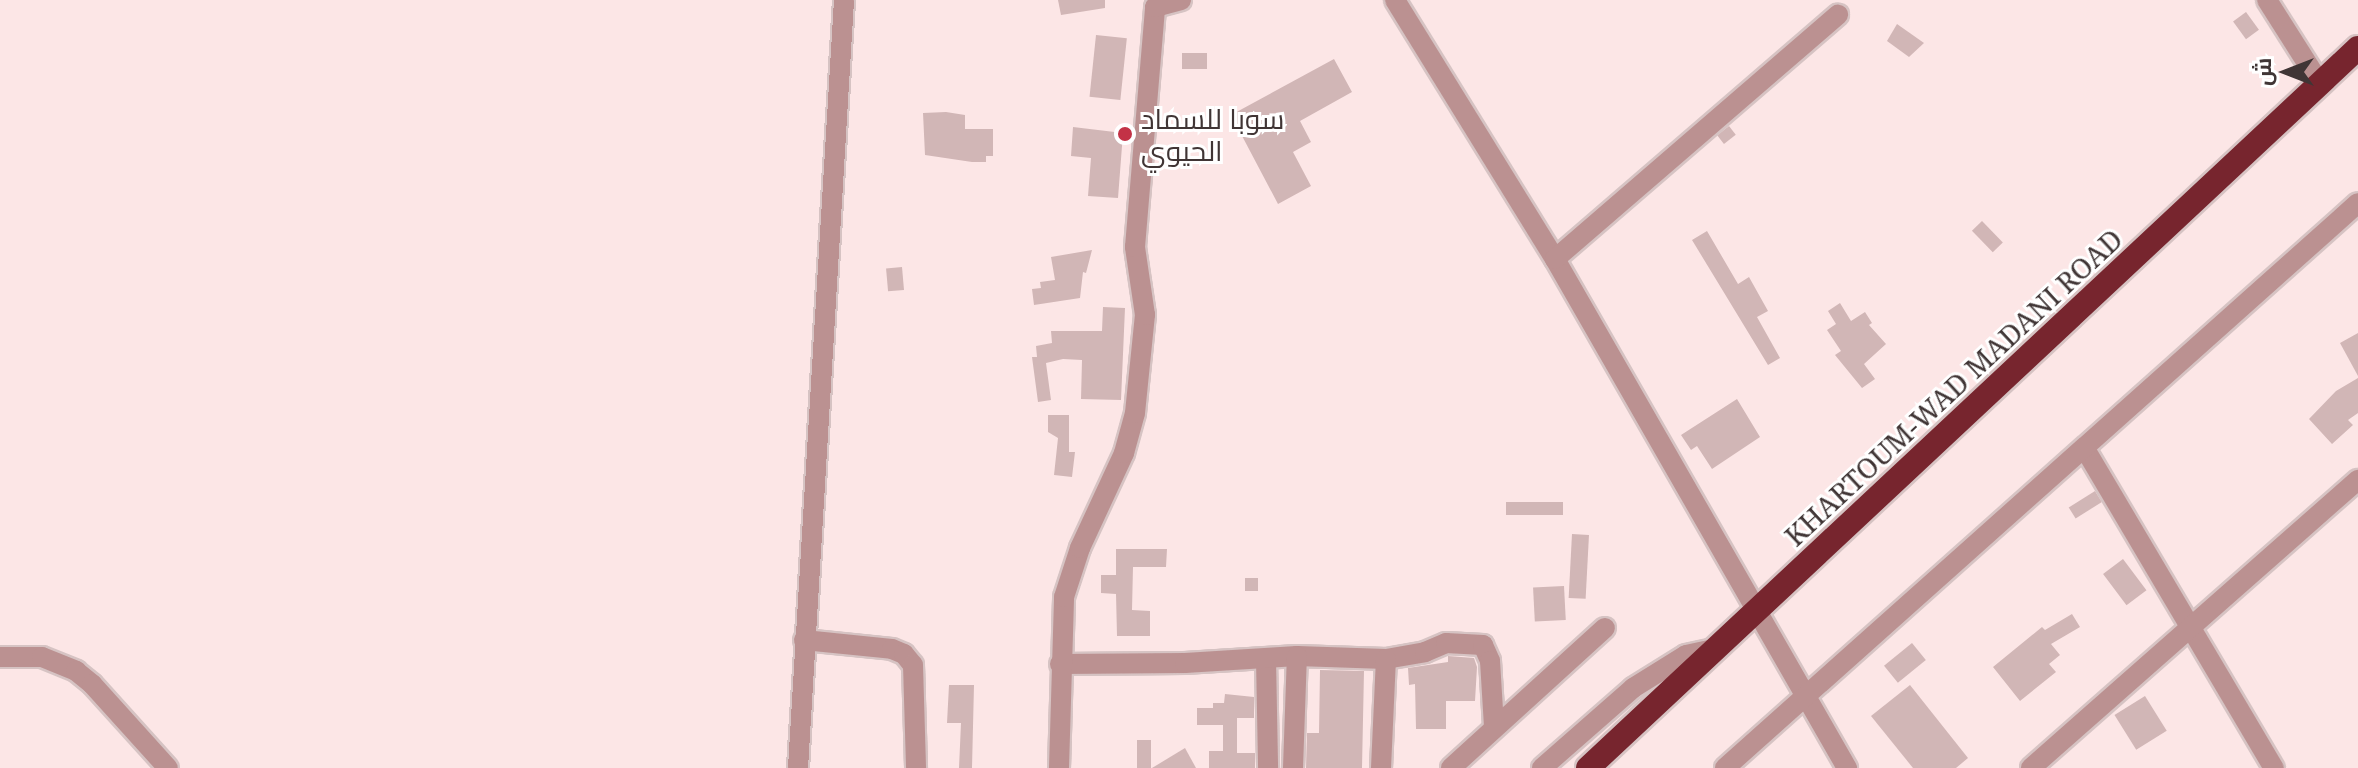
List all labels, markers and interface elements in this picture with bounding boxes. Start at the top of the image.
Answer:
north arrow [2246,32,2326,112]
text: ش [2247,58,2277,86]
place label: سوبا للسماد الحيوي [1141,101,1284,167]
marker: سوبا للسماد الحيوي [1116,125,1134,143]
street label: KHARTOUM-WAD MADANI ROAD [1777,222,2129,552]

